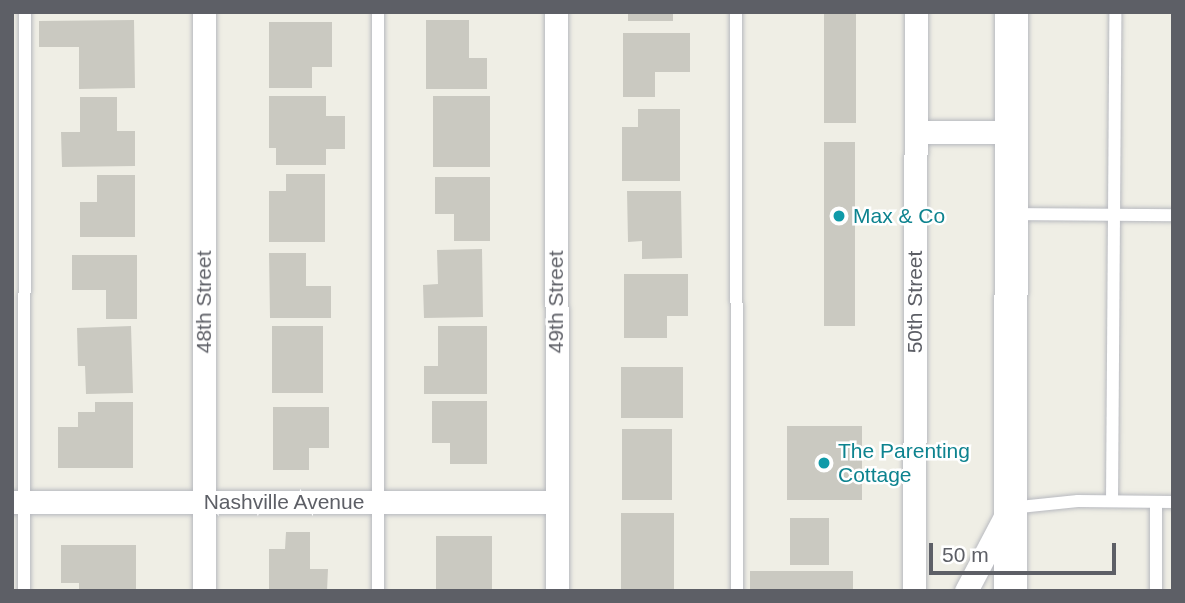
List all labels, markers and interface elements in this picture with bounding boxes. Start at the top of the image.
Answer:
place label: Max & Co [853,203,945,229]
marker: Max & Co [831,208,847,224]
street label: 48th Street [191,251,217,353]
street label: 49th Street [543,251,569,353]
street label: 50th Street [902,251,928,353]
place label: The Parenting Cottage [838,438,970,488]
marker: The Parenting Cottage [816,455,832,471]
street label: Nashville Avenue [203,489,365,515]
scale bar [933,530,1120,574]
text: 50 m [942,543,989,566]

